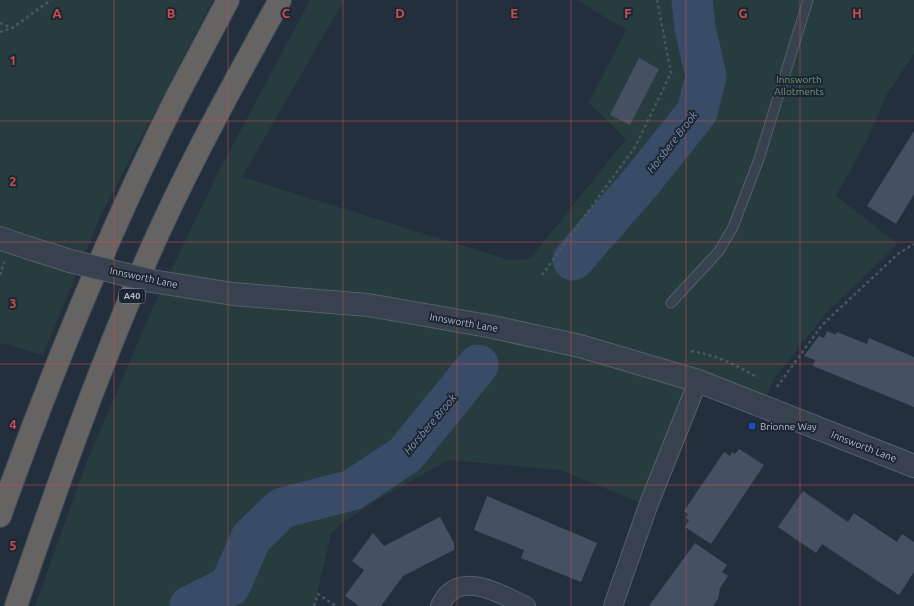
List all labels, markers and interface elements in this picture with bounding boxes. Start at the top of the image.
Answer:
text: A [52,6,62,20]
text: B [167,6,176,20]
text: C [282,6,291,20]
text: D [395,6,405,20]
text: E [510,6,518,20]
text: F [624,6,632,20]
text: G [739,6,748,20]
text: H [852,6,862,20]
text: 1 [9,53,17,67]
park label: Innsworth Allotments [774,74,824,97]
water label: Horsbere Brook [644,109,700,175]
text: 2 [9,174,17,188]
street label: Innsworth Lane [109,265,179,290]
road number: A40 [119,289,145,303]
text: 3 [9,296,17,310]
street label: Innsworth Lane [429,311,499,334]
water label: Horsbere Brook [401,391,459,456]
text: 4 [9,417,17,431]
marker: Brionne Way [747,421,757,431]
place label: Brionne Way [760,421,817,432]
street label: Innsworth Lane [830,429,898,464]
text: 5 [9,538,17,552]

